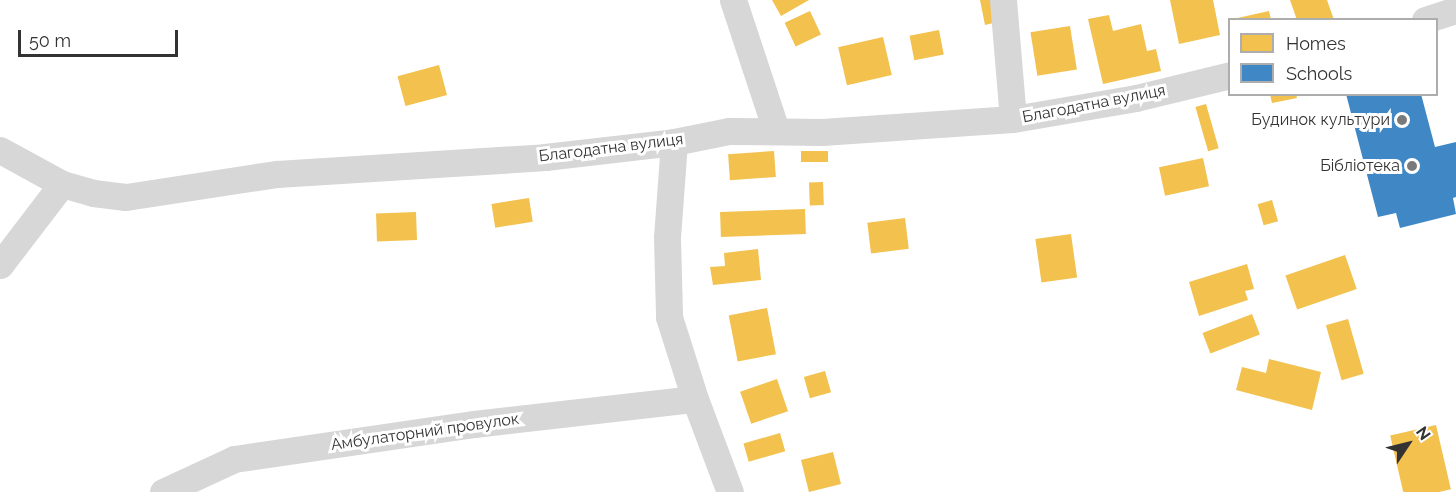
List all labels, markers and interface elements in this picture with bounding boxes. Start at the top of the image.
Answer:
scale bar [21,18,182,56]
legend [1228,18,1438,96]
text: 50 m [29,30,71,51]
text: Homes [1286,33,1346,54]
text: Schools [1286,63,1352,84]
street label: Благодатна вулиця [1021,81,1167,127]
place label: Будинок культури [1251,110,1390,130]
marker: Будинок культури [1395,113,1409,127]
street label: Благодатна вулиця [538,130,684,166]
place label: Бібліотека [1320,156,1400,176]
marker: Бібліотека [1405,159,1419,173]
street label: Амбулаторний провулок [330,409,520,455]
north arrow [1378,414,1438,474]
text: N [1412,423,1434,444]

